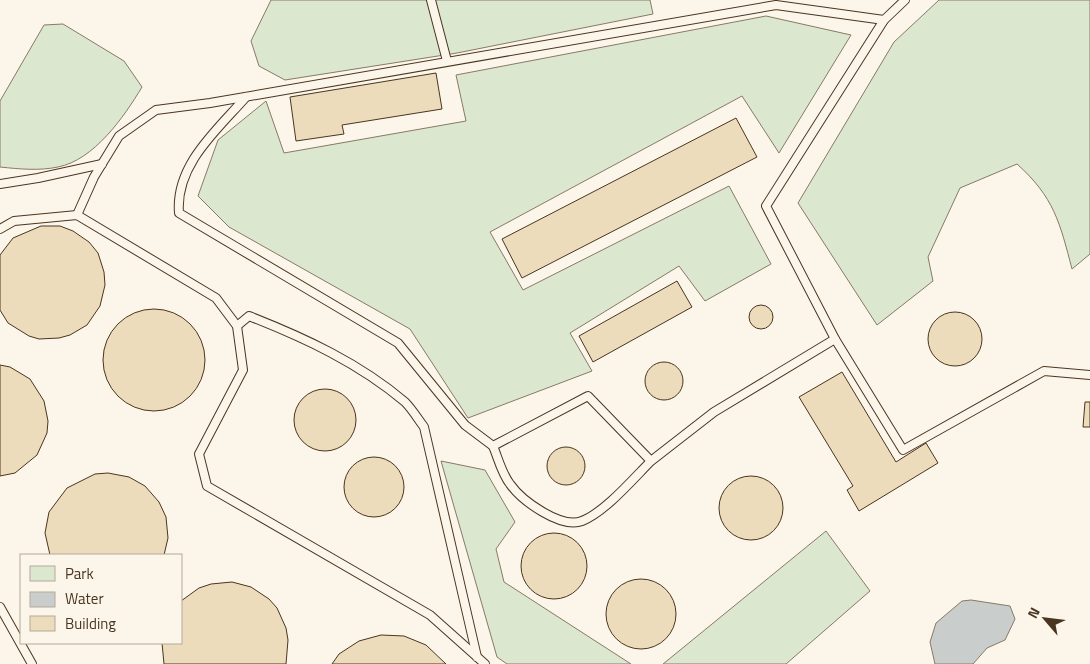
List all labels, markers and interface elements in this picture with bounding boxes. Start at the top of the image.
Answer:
legend [20,554,182,644]
text: Park [65,562,94,585]
text: Water [65,587,104,610]
north arrow [1020,594,1070,644]
text: N [1022,603,1045,622]
text: Building [65,612,116,635]

